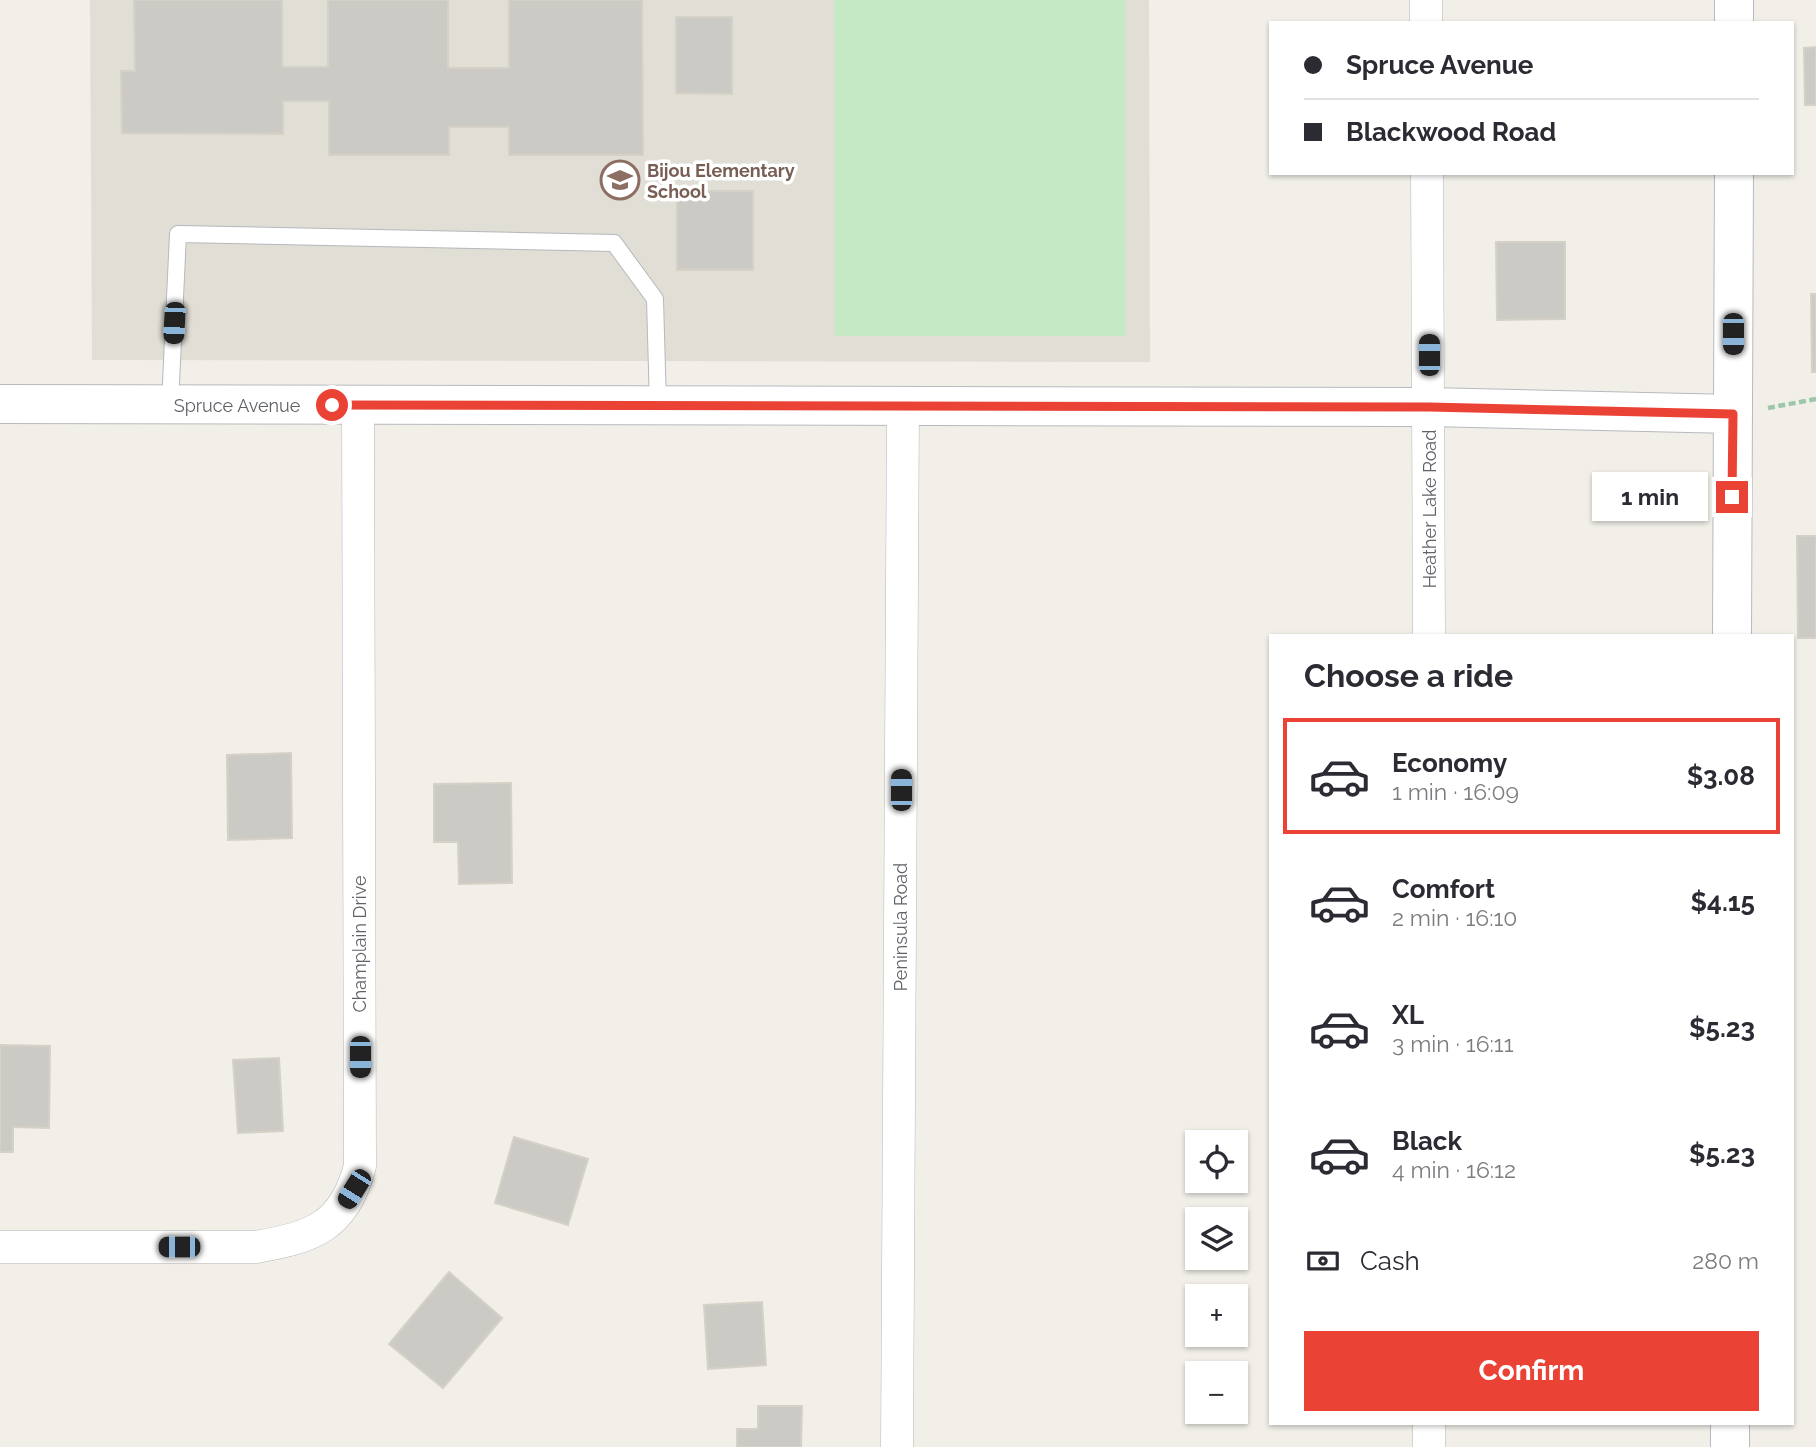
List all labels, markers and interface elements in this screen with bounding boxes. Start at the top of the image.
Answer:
text: Spruce Avenue [1346,50,1533,80]
text: Blackwood Road [1346,117,1556,147]
school or university icon: Bijou Elementary School [599,159,641,201]
place label: Bijou Elementary School [647,160,795,202]
car [163,301,186,345]
car [1723,313,1744,355]
car [1419,334,1440,376]
route start [316,389,348,421]
street label: Spruce Avenue [174,395,301,416]
street label: Heather Lake Road [1419,430,1440,588]
callout: 1 min [1592,472,1708,522]
route end [1716,481,1748,513]
text: 1 min [1621,483,1679,510]
text: Choose a ride [1304,657,1513,694]
icon: car [1308,745,1371,808]
text: Economy [1392,748,1507,778]
text: $3.08 [1687,761,1755,791]
car [891,769,912,811]
text: 1 min · 16:09 [1392,778,1519,805]
street label: Peninsula Road [890,863,911,991]
icon: car [1308,871,1371,934]
text: Comfort [1392,874,1495,904]
street label: Champlain Drive [349,875,370,1012]
text: $4.15 [1691,887,1755,917]
text: 2 min · 16:10 [1392,904,1517,931]
icon: car [1308,997,1371,1060]
text: XL [1392,1000,1424,1030]
text: $5.23 [1689,1013,1755,1043]
text: 3 min · 16:11 [1392,1030,1514,1057]
car [350,1036,371,1078]
icon: car [1308,1123,1371,1186]
text: Black [1392,1126,1462,1156]
map controls [1185,1130,1248,1424]
button: locate [1185,1130,1248,1193]
text: $5.23 [1689,1139,1755,1169]
text: 4 min · 16:12 [1392,1156,1516,1183]
car [334,1166,375,1212]
button: layers [1185,1207,1248,1270]
car [159,1237,201,1258]
icon: cash [1304,1242,1342,1280]
text: Cash [1360,1246,1420,1276]
text: 280 m [1692,1247,1759,1274]
button: + [1185,1284,1248,1347]
button: Confirm [1304,1331,1759,1411]
button: − [1185,1361,1248,1424]

